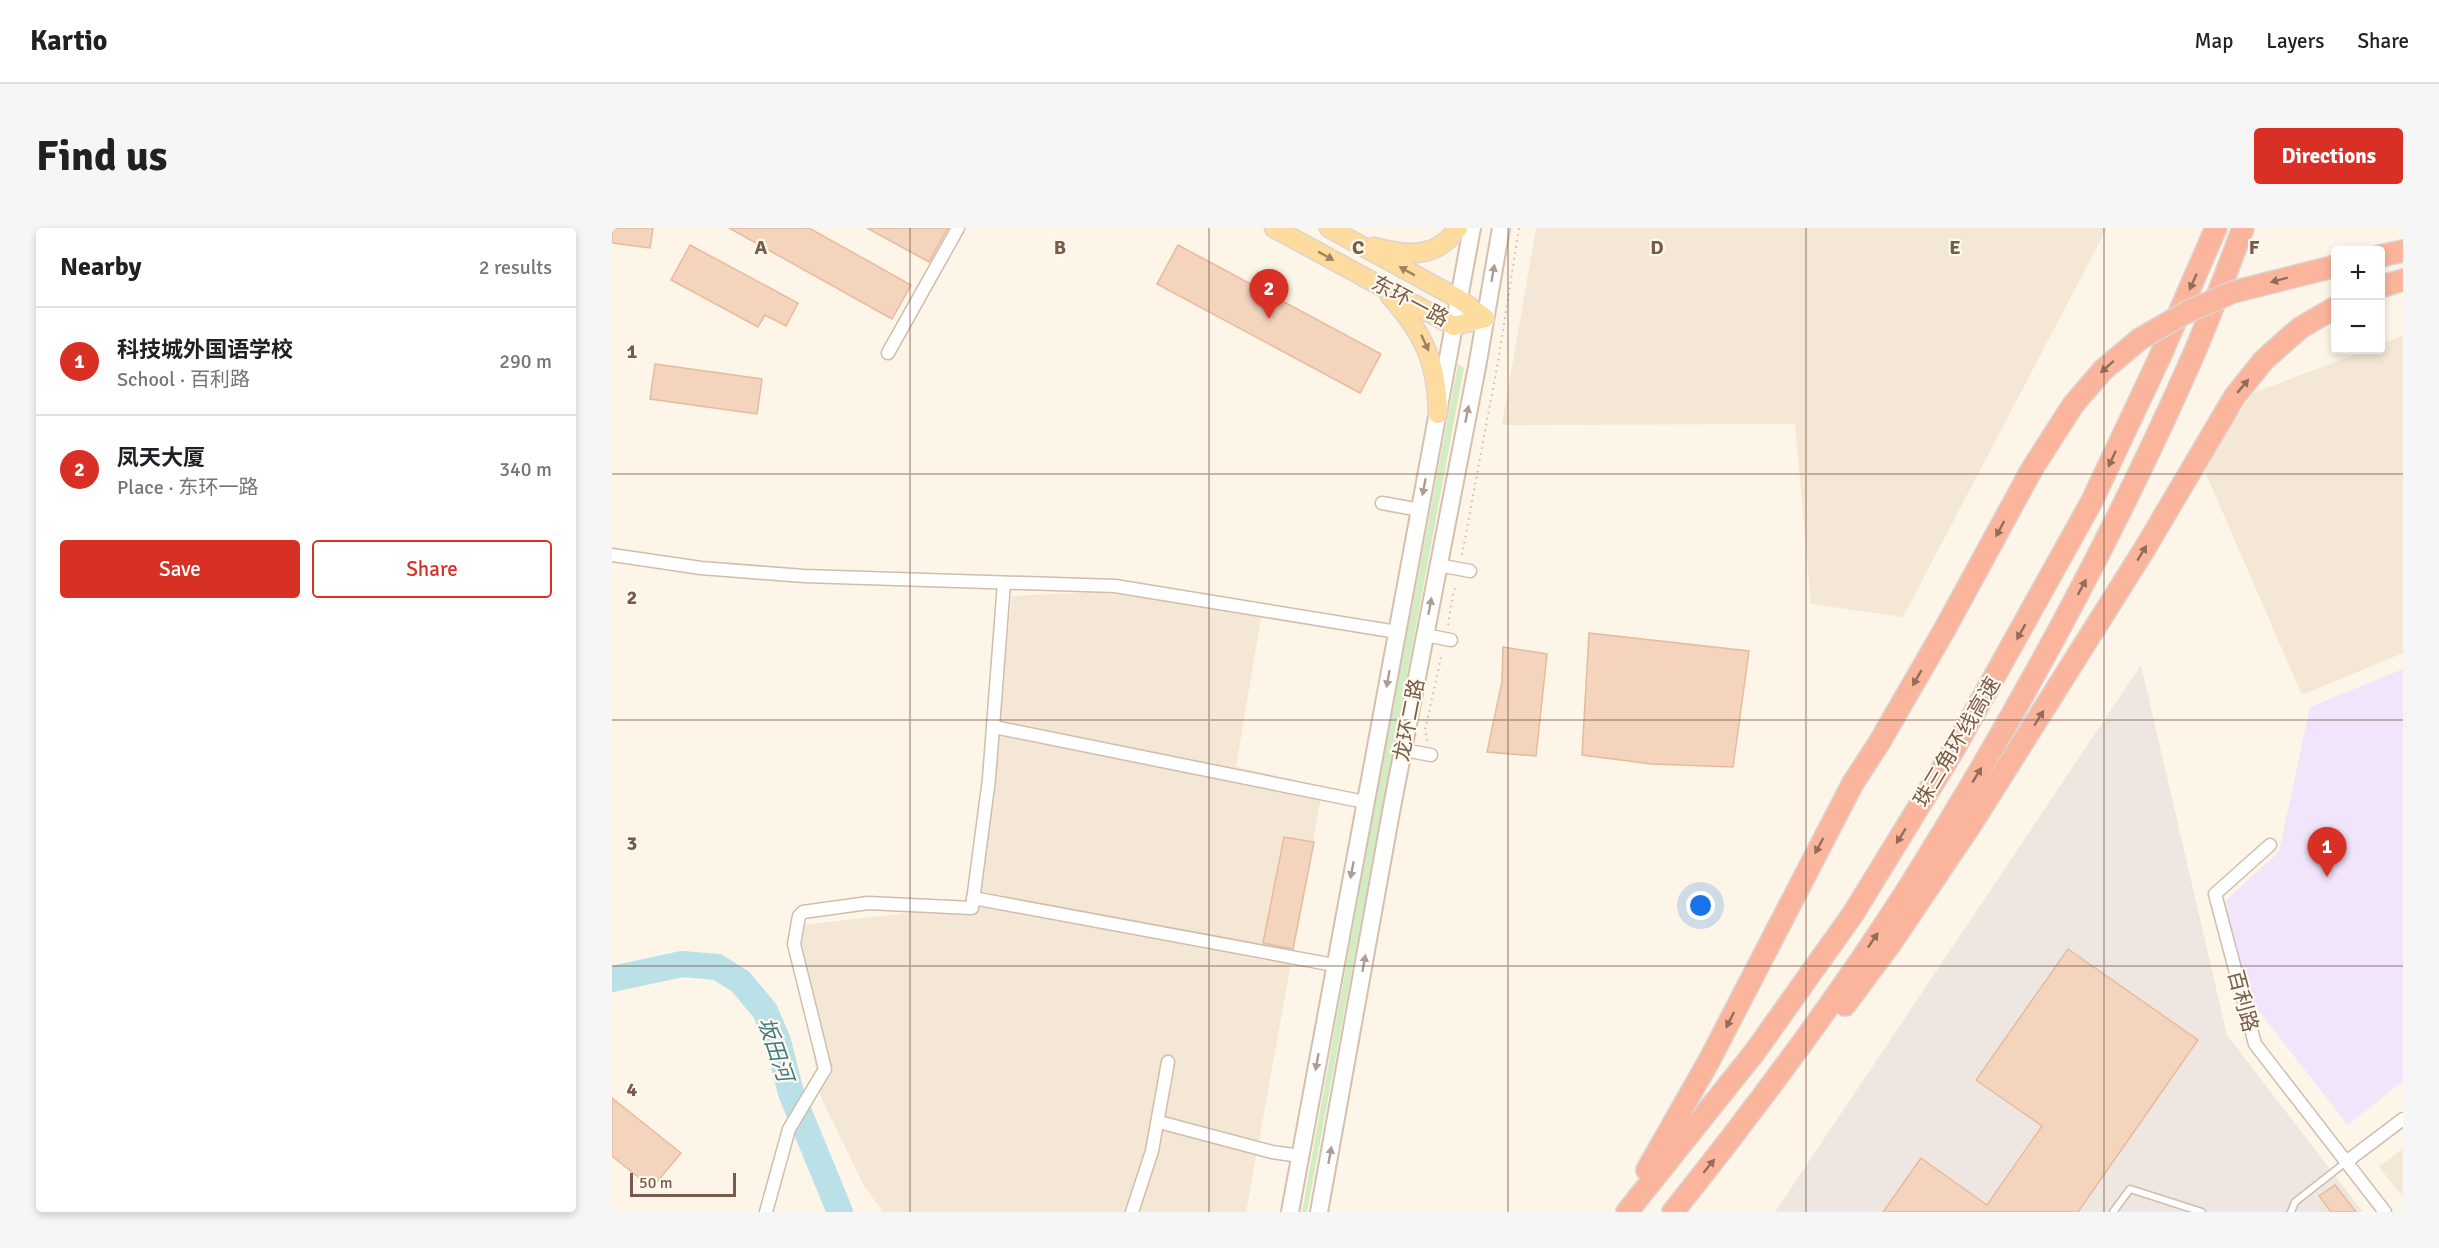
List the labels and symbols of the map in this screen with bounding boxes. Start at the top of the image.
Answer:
text: A [755,235,768,260]
text: B [1054,235,1066,260]
text: C [1352,235,1364,260]
text: D [1650,235,1664,260]
text: E [1949,235,1961,260]
text: F [2249,235,2260,260]
one-way arrow [1318,251,1335,261]
one-way arrow [1489,263,1498,282]
one-way arrow [1398,266,1415,276]
pin: 2 [1250,270,1288,319]
street label: 东环一路 [1367,270,1453,332]
one-way arrow [2188,273,2198,291]
one-way arrow [2270,275,2288,285]
one-way arrow [1420,335,1429,352]
text: 1 [627,339,638,364]
one-way arrow [2100,360,2115,373]
one-way arrow [2236,378,2249,394]
one-way arrow [1463,405,1472,424]
one-way arrow [2107,451,2116,468]
one-way arrow [1419,478,1428,497]
one-way arrow [1995,520,2005,537]
one-way arrow [2137,545,2148,561]
one-way arrow [2077,578,2087,595]
text: 2 [627,585,637,610]
one-way arrow [1426,596,1435,615]
one-way arrow [2016,624,2026,641]
one-way arrow [1383,669,1392,688]
one-way arrow [1912,670,1922,687]
street label: 珠三角环线高速 [1908,672,2006,812]
street label: 龙环二路 [1388,676,1430,764]
one-way arrow [2033,710,2044,727]
one-way arrow [1971,767,1982,783]
one-way arrow [1896,828,1907,844]
pin: 1 [2308,828,2346,877]
text: 3 [627,831,637,856]
one-way arrow [1815,838,1824,855]
one-way arrow [1347,861,1356,880]
your location [1686,891,1715,920]
one-way arrow [1867,933,1879,949]
one-way arrow [1360,953,1369,972]
street label: 百利路 [2222,967,2264,1035]
one-way arrow [1725,1011,1735,1028]
water label: 坂田河 [752,1014,800,1089]
one-way arrow [1312,1053,1321,1072]
text: 4 [627,1077,638,1102]
one-way arrow [1325,1145,1334,1164]
one-way arrow [1703,1158,1716,1174]
scale bar [630,1170,736,1198]

